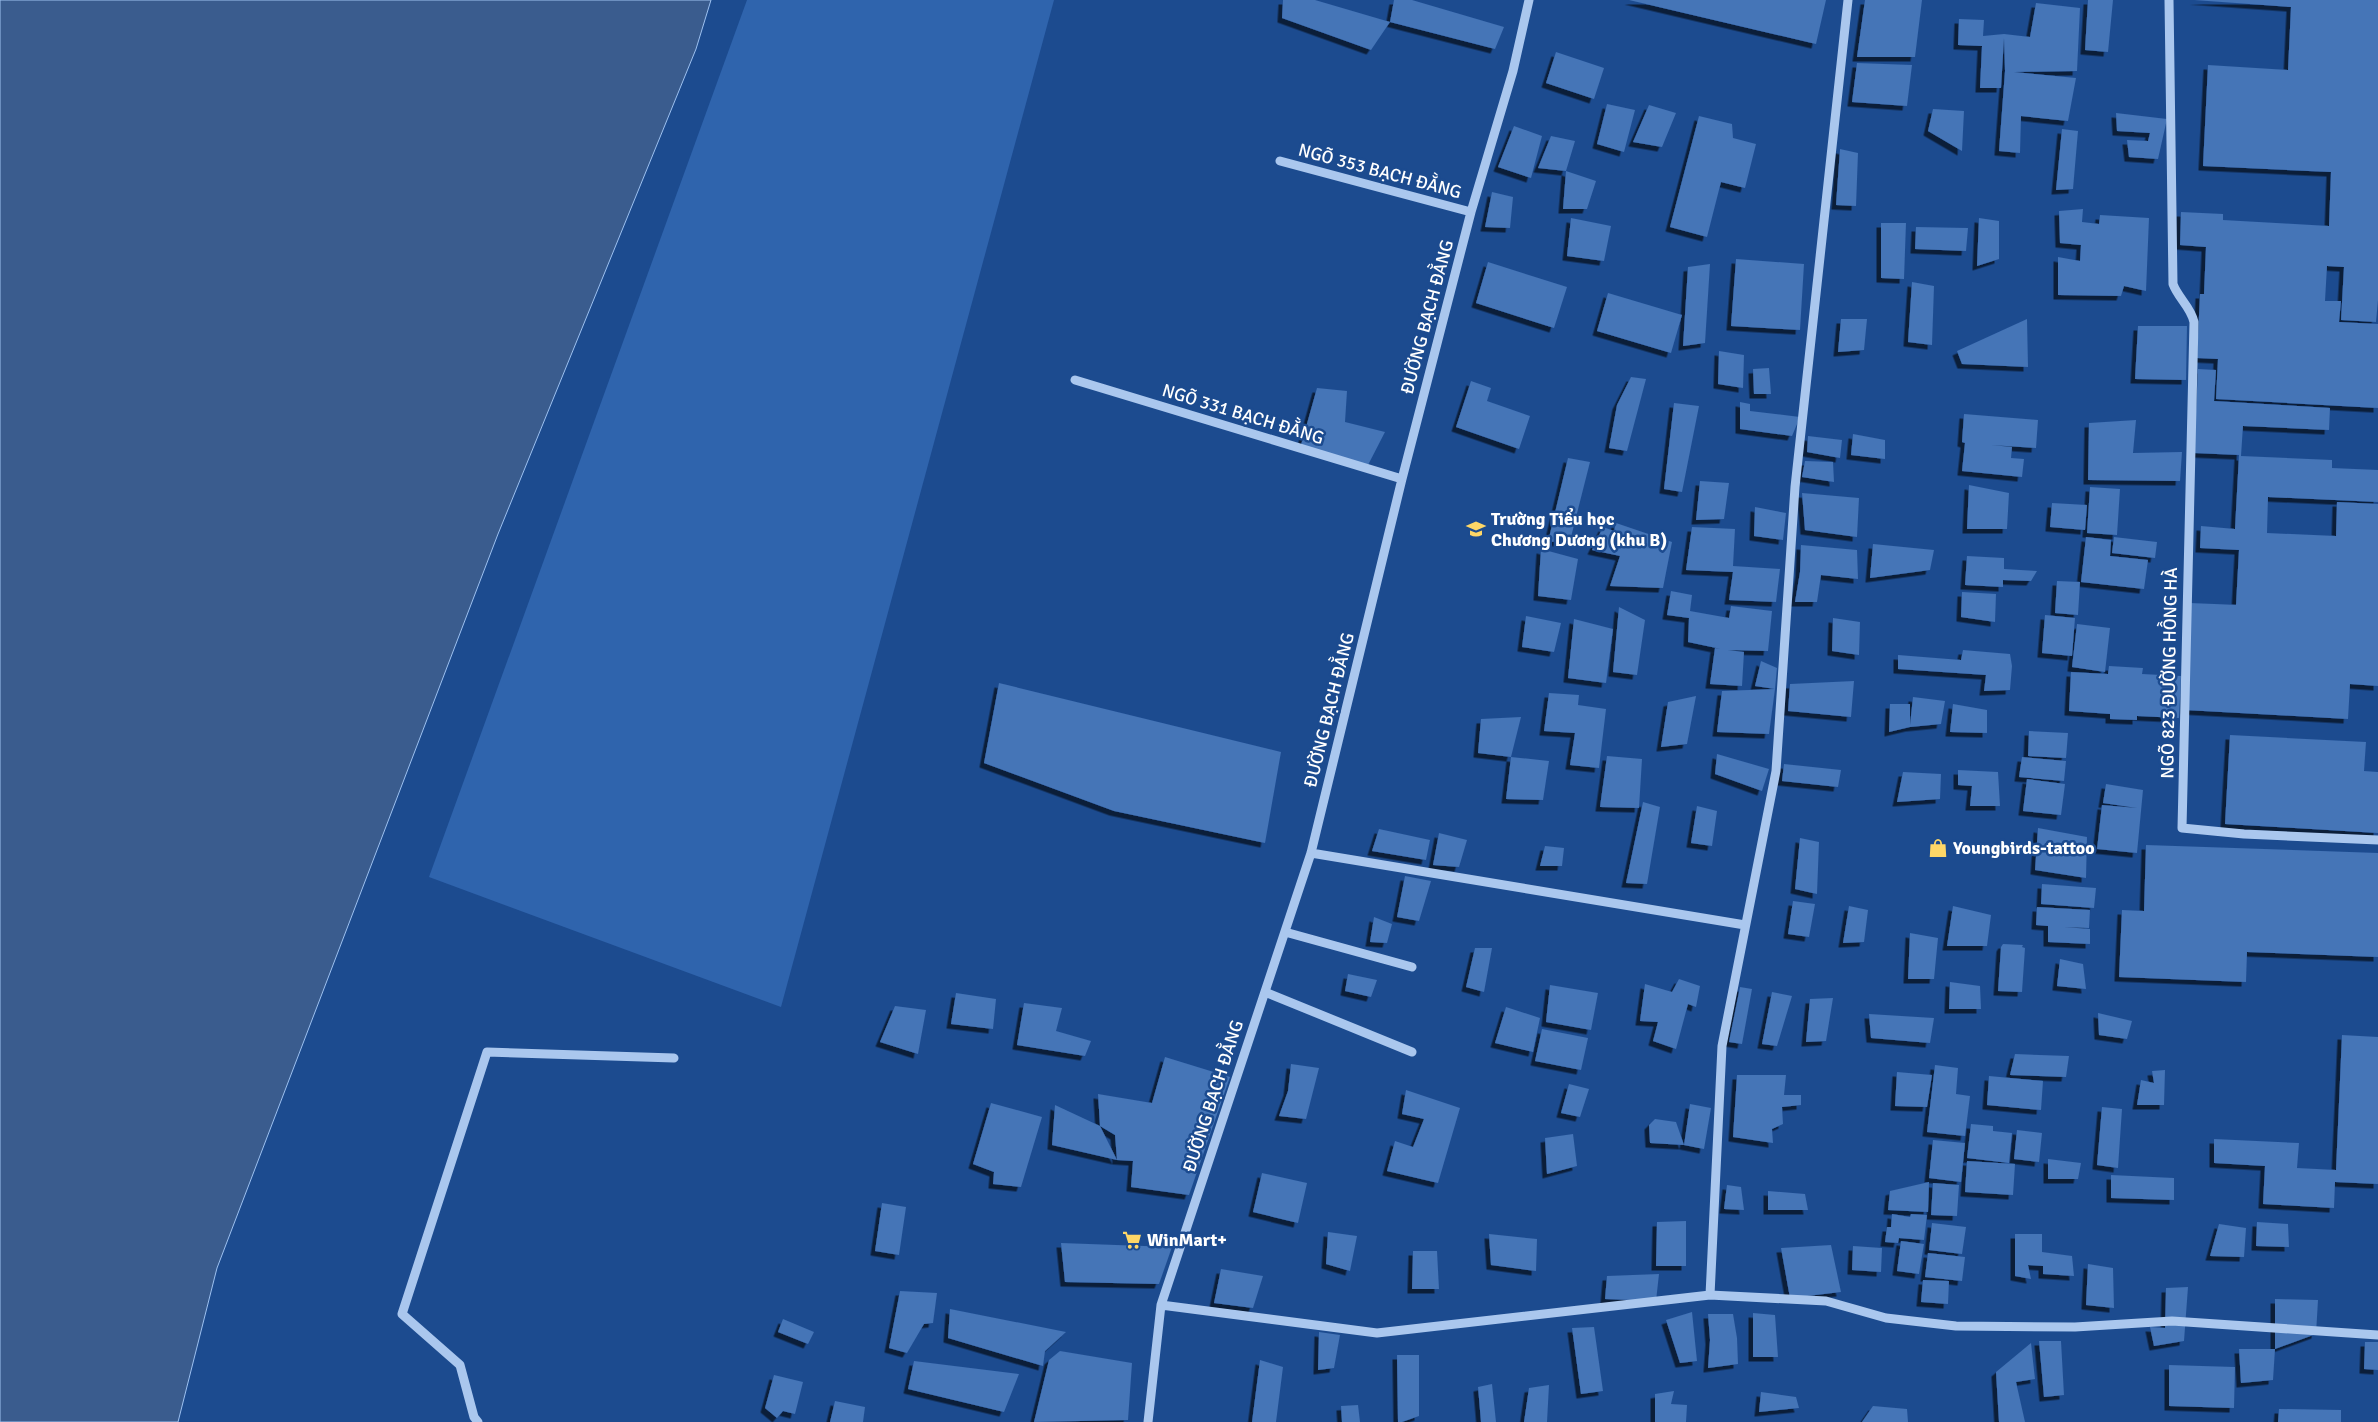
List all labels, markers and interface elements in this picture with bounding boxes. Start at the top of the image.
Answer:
street label: NGÕ 353 BẠCH ĐẰNG [1296,137,1464,203]
street label: ĐƯỜNG BẠCH ĐẰNG [1394,237,1458,397]
street label: NGÕ 331 BẠCH ĐẰNG [1160,377,1327,449]
place label: Trường Tiểu học Chương Dương (khu B) [1491,507,1667,551]
school or university icon: Trường Tiểu học Chương Dương (khu B) [1465,518,1487,540]
street label: NGÕ 823 ĐƯỜNG HỒNG HÀ [2153,567,2182,779]
street label: ĐƯỜNG BẠCH ĐẰNG [1297,630,1359,790]
shop icon: Youngbirds-tattoo [1927,837,1949,859]
place label: Youngbirds-tattoo [1952,837,2095,859]
street label: ĐƯỜNG BẠCH ĐẰNG [1176,1017,1248,1175]
supermarket icon: WinMart+ [1121,1229,1143,1251]
place label: WinMart+ [1147,1229,1227,1251]

